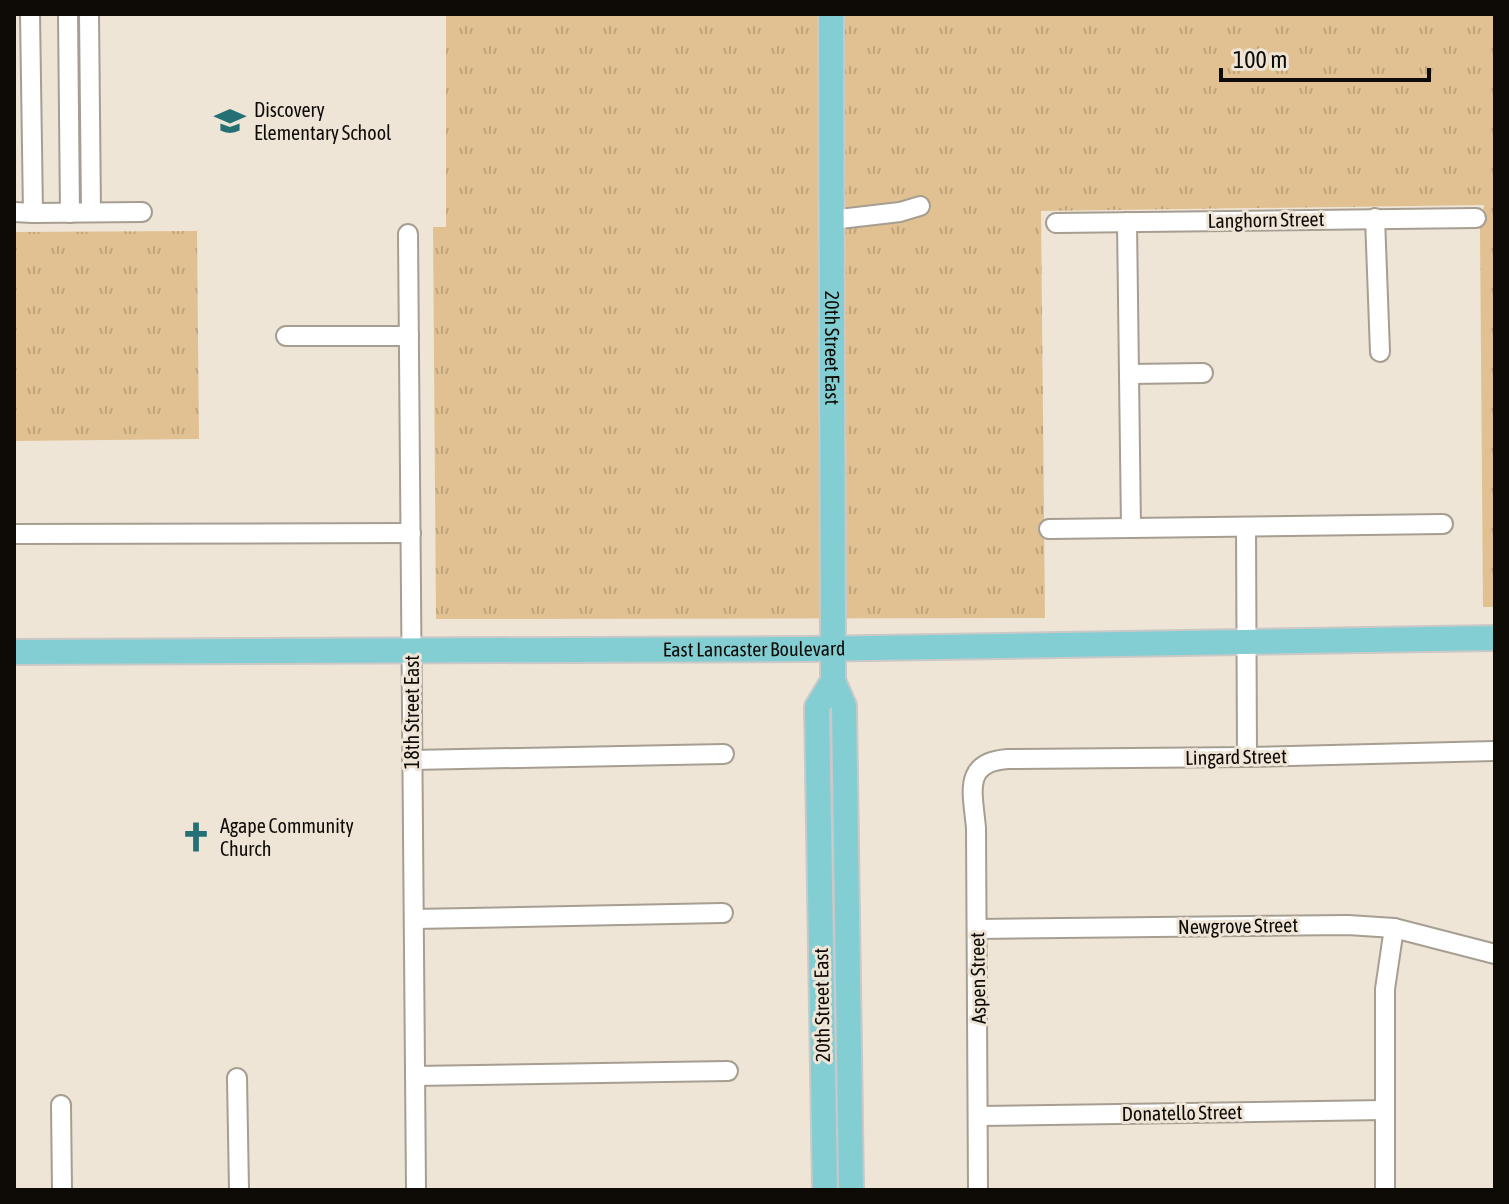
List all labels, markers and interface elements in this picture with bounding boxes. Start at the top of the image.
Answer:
scale bar [1221,32,1429,82]
text: 100 m [1233,46,1287,73]
place label: Discovery Elementary School [254,98,392,144]
school or university icon: Discovery Elementary School [213,104,247,138]
street label: Langhorn Street [1207,207,1325,232]
street label: 20th Street East [821,291,844,405]
street label: East Lancaster Boulevard [663,636,845,661]
street label: 18th Street East [400,655,423,769]
street label: Lingard Street [1185,744,1287,769]
place label: Agape Community Church [220,814,354,860]
church icon: Agape Community Church [179,820,213,854]
street label: Newgrove Street [1178,913,1298,938]
street label: Aspen Street [965,932,990,1024]
street label: 20th Street East [809,947,834,1062]
street label: Donatello Street [1121,1100,1243,1125]

